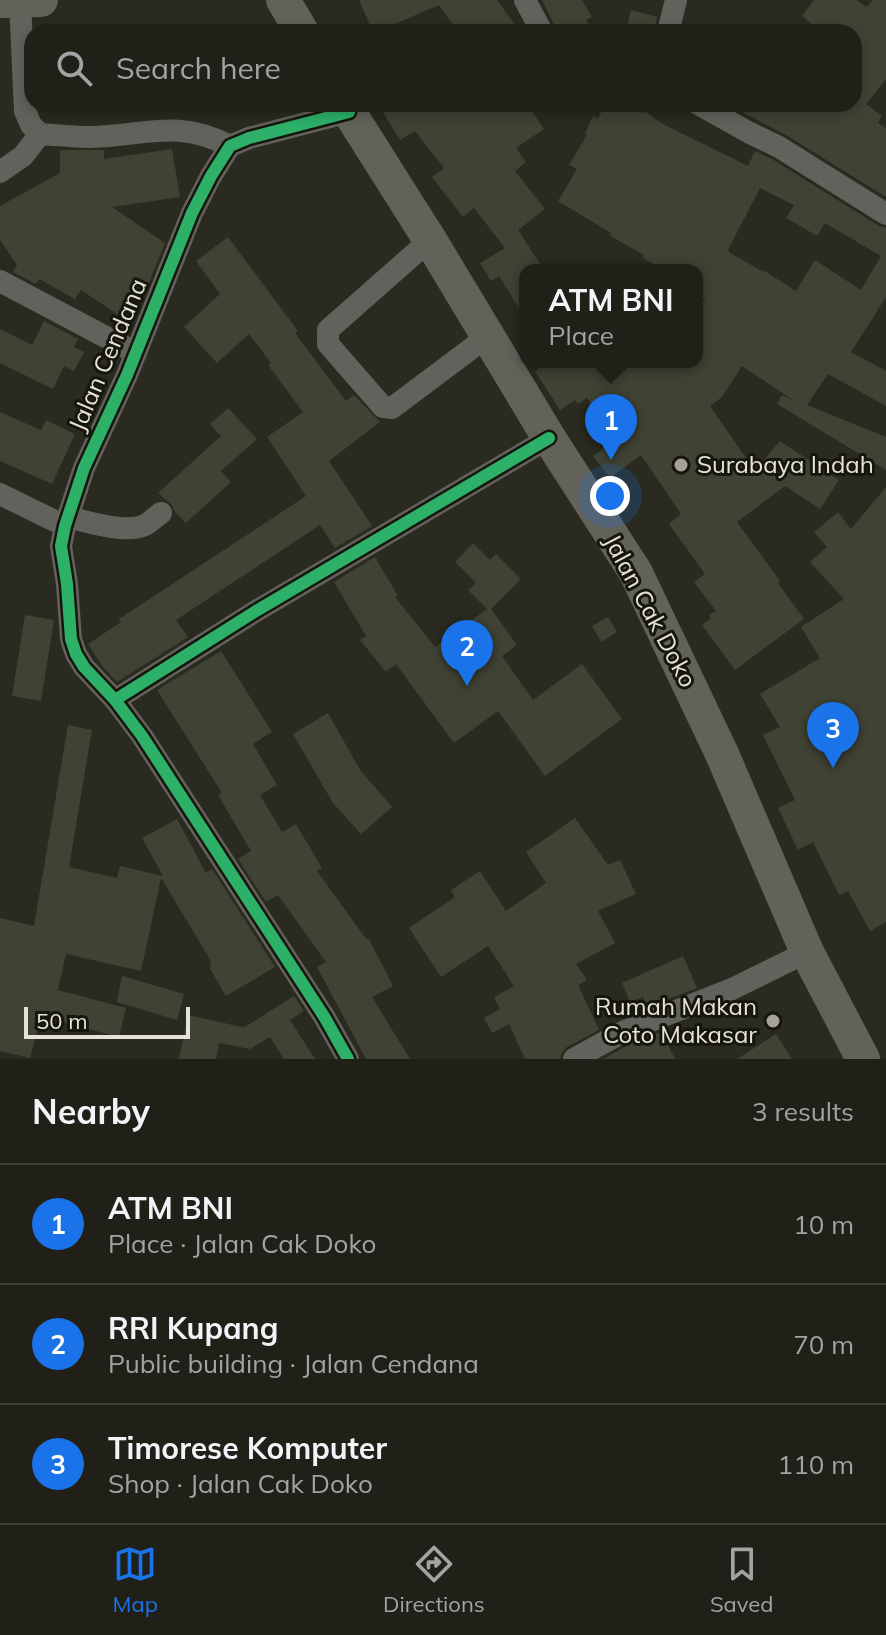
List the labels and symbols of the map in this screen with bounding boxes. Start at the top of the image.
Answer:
street label: Jalan Cendana [61,274,153,435]
pin: 1 [585,394,637,460]
place label: Surabaya Indah [697,449,874,479]
marker: Surabaya Indah [672,456,690,474]
your location [590,476,630,516]
street label: Jalan Cak Doko [598,529,704,692]
pin: 2 [441,620,493,686]
pin: 3 [807,702,859,768]
place label: Rumah Makan Coto Makasar [595,991,757,1049]
scale bar [24,1003,190,1039]
marker: Rumah Makan Coto Makasar [764,1012,782,1030]

